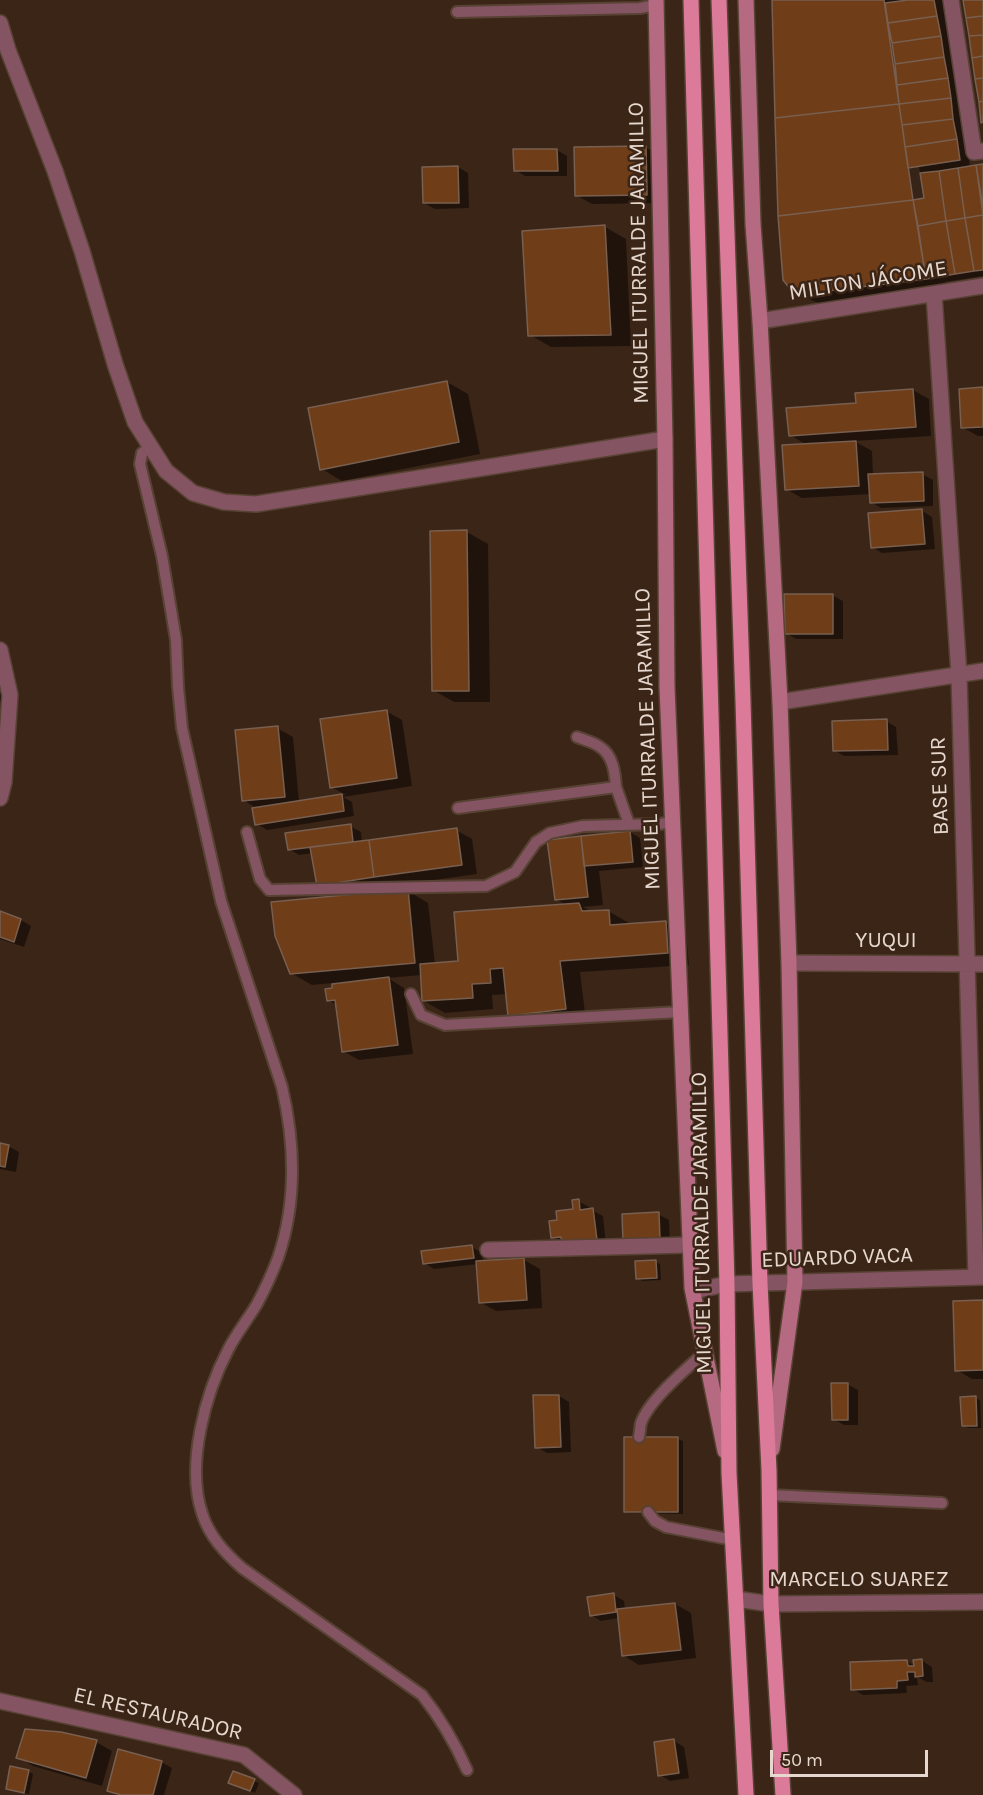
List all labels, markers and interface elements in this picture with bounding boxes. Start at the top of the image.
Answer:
street label: MIGUEL ITURRALDE JARAMILLO [623,102,655,404]
street label: MILTON JÁCOME [787,255,949,307]
street label: MIGUEL ITURRALDE JARAMILLO [630,588,666,890]
street label: BASE SUR [925,736,955,836]
street label: YUQUI [855,928,917,954]
street label: MIGUEL ITURRALDE JARAMILLO [686,1072,718,1374]
street label: EDUARDO VACA [761,1242,913,1274]
street label: MARCELO SUAREZ [769,1567,949,1593]
street label: EL RESTAURADOR [71,1682,245,1746]
scale bar [773,1738,930,1776]
text: 50 m [781,1749,823,1771]

